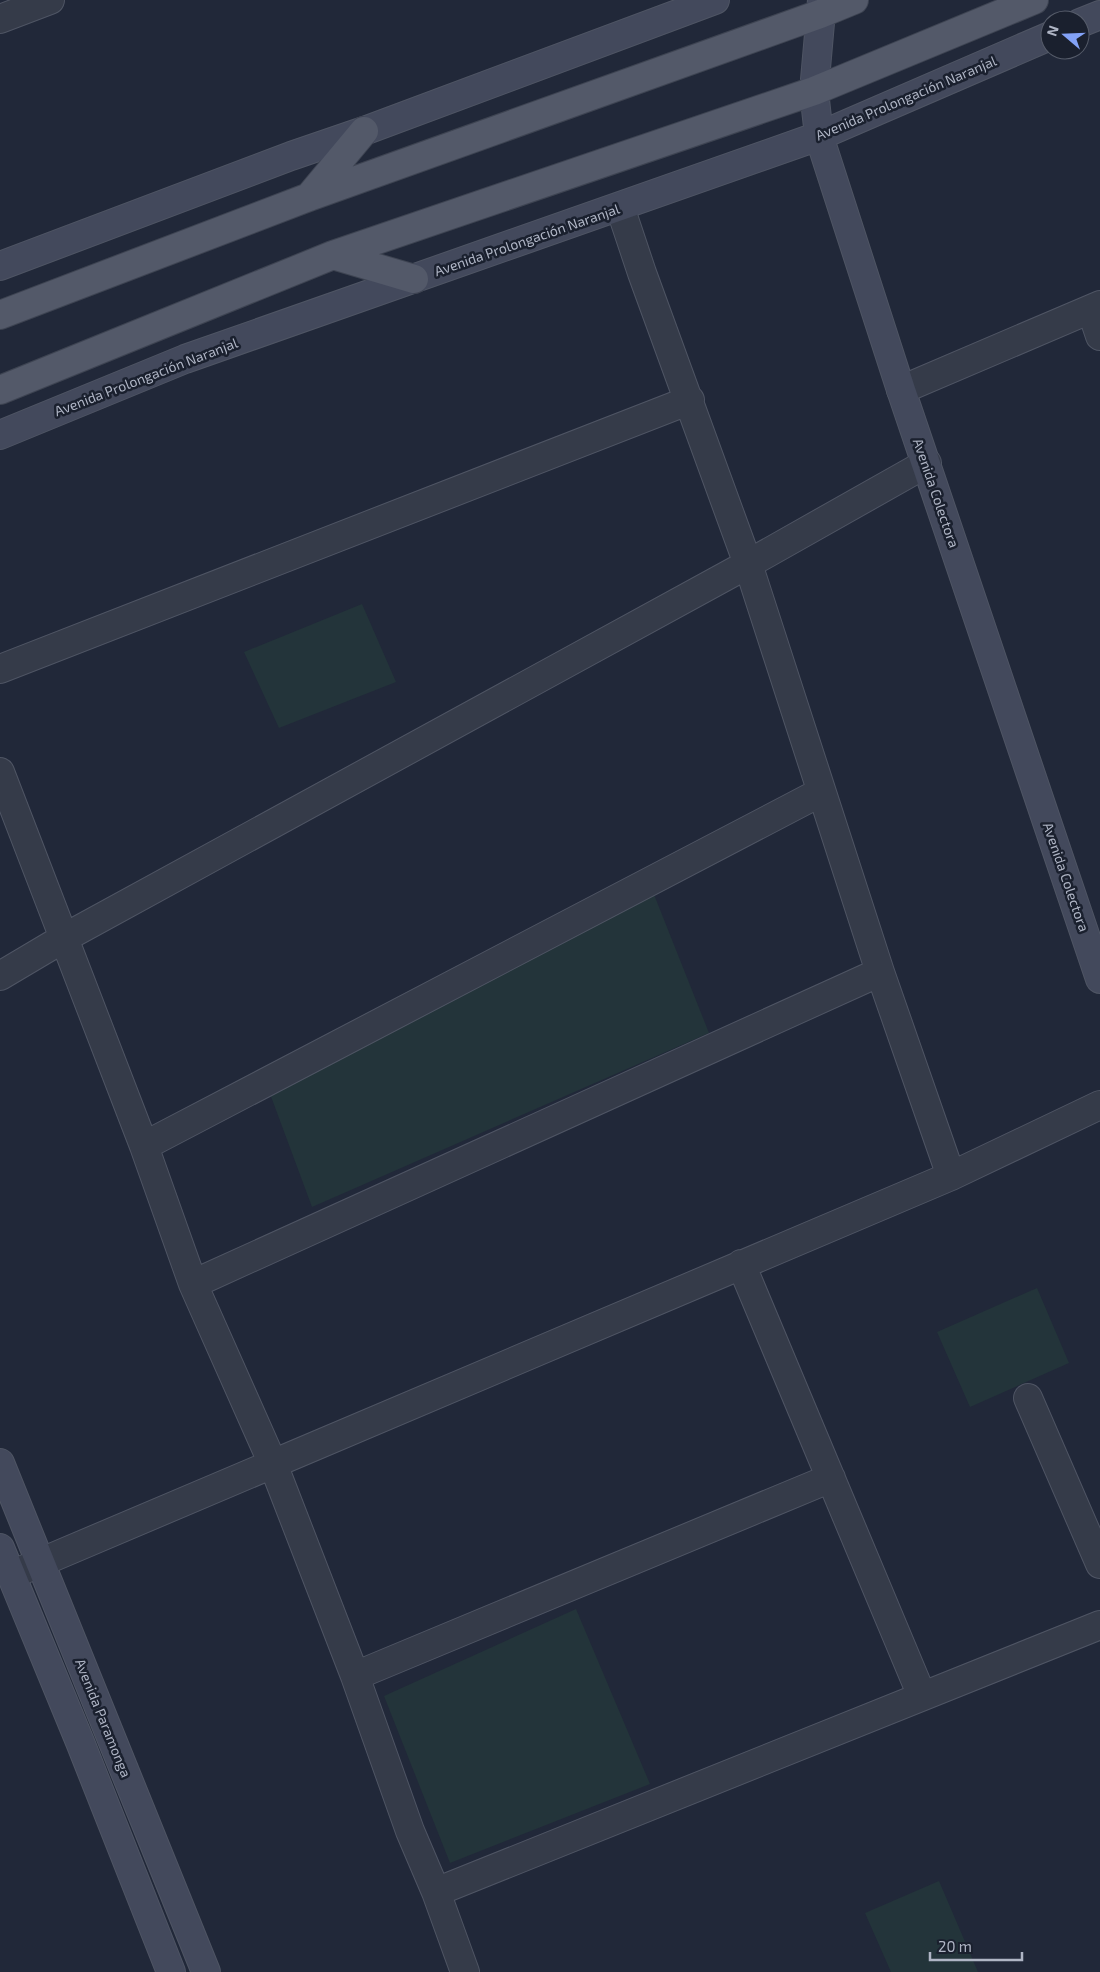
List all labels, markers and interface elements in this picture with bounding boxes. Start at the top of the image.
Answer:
north arrow [1040,10,1090,60]
text: N [1043,23,1062,38]
street label: Avenida Prolongación Naranjal [813,51,1000,143]
street label: Avenida Prolongación Naranjal [432,199,623,279]
street label: Avenida Prolongación Naranjal [52,333,241,419]
street label: Avenida Colectora [910,436,963,550]
street label: Avenida Colectora [1040,820,1093,934]
street label: Avenida Paramonga [72,1656,135,1780]
scale bar [930,1930,1022,1962]
text: 20 m [938,1937,972,1955]

